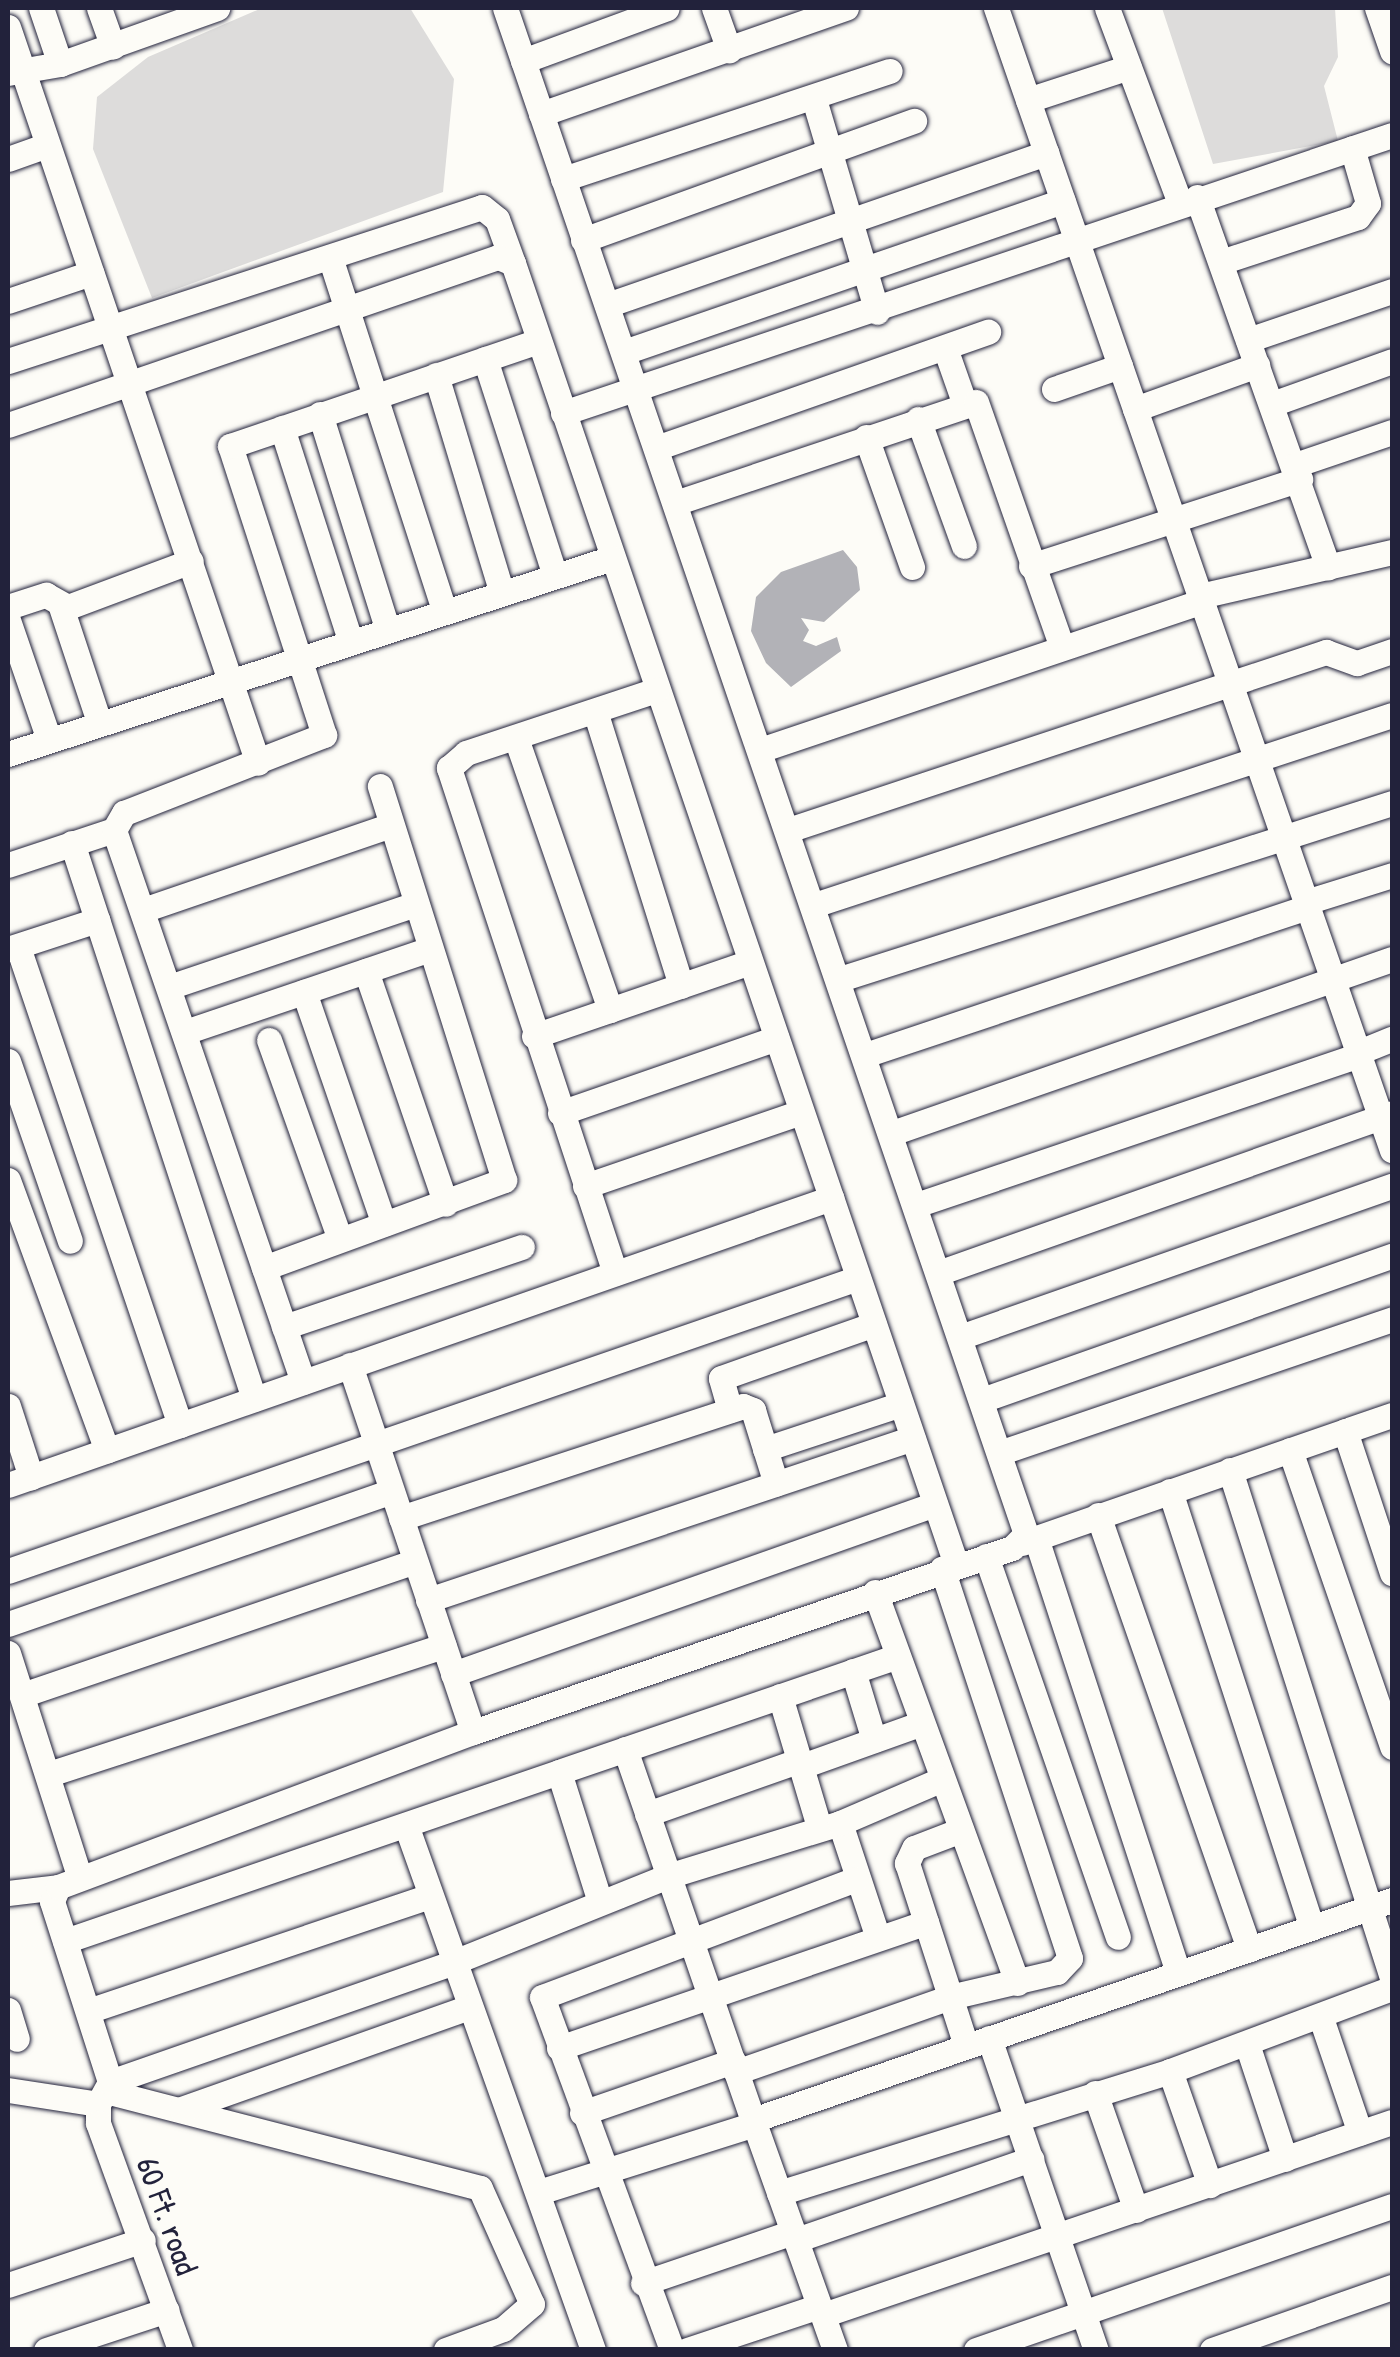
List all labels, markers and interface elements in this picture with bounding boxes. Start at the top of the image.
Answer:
street label: 60 Ft. road [128,2152,206,2280]

